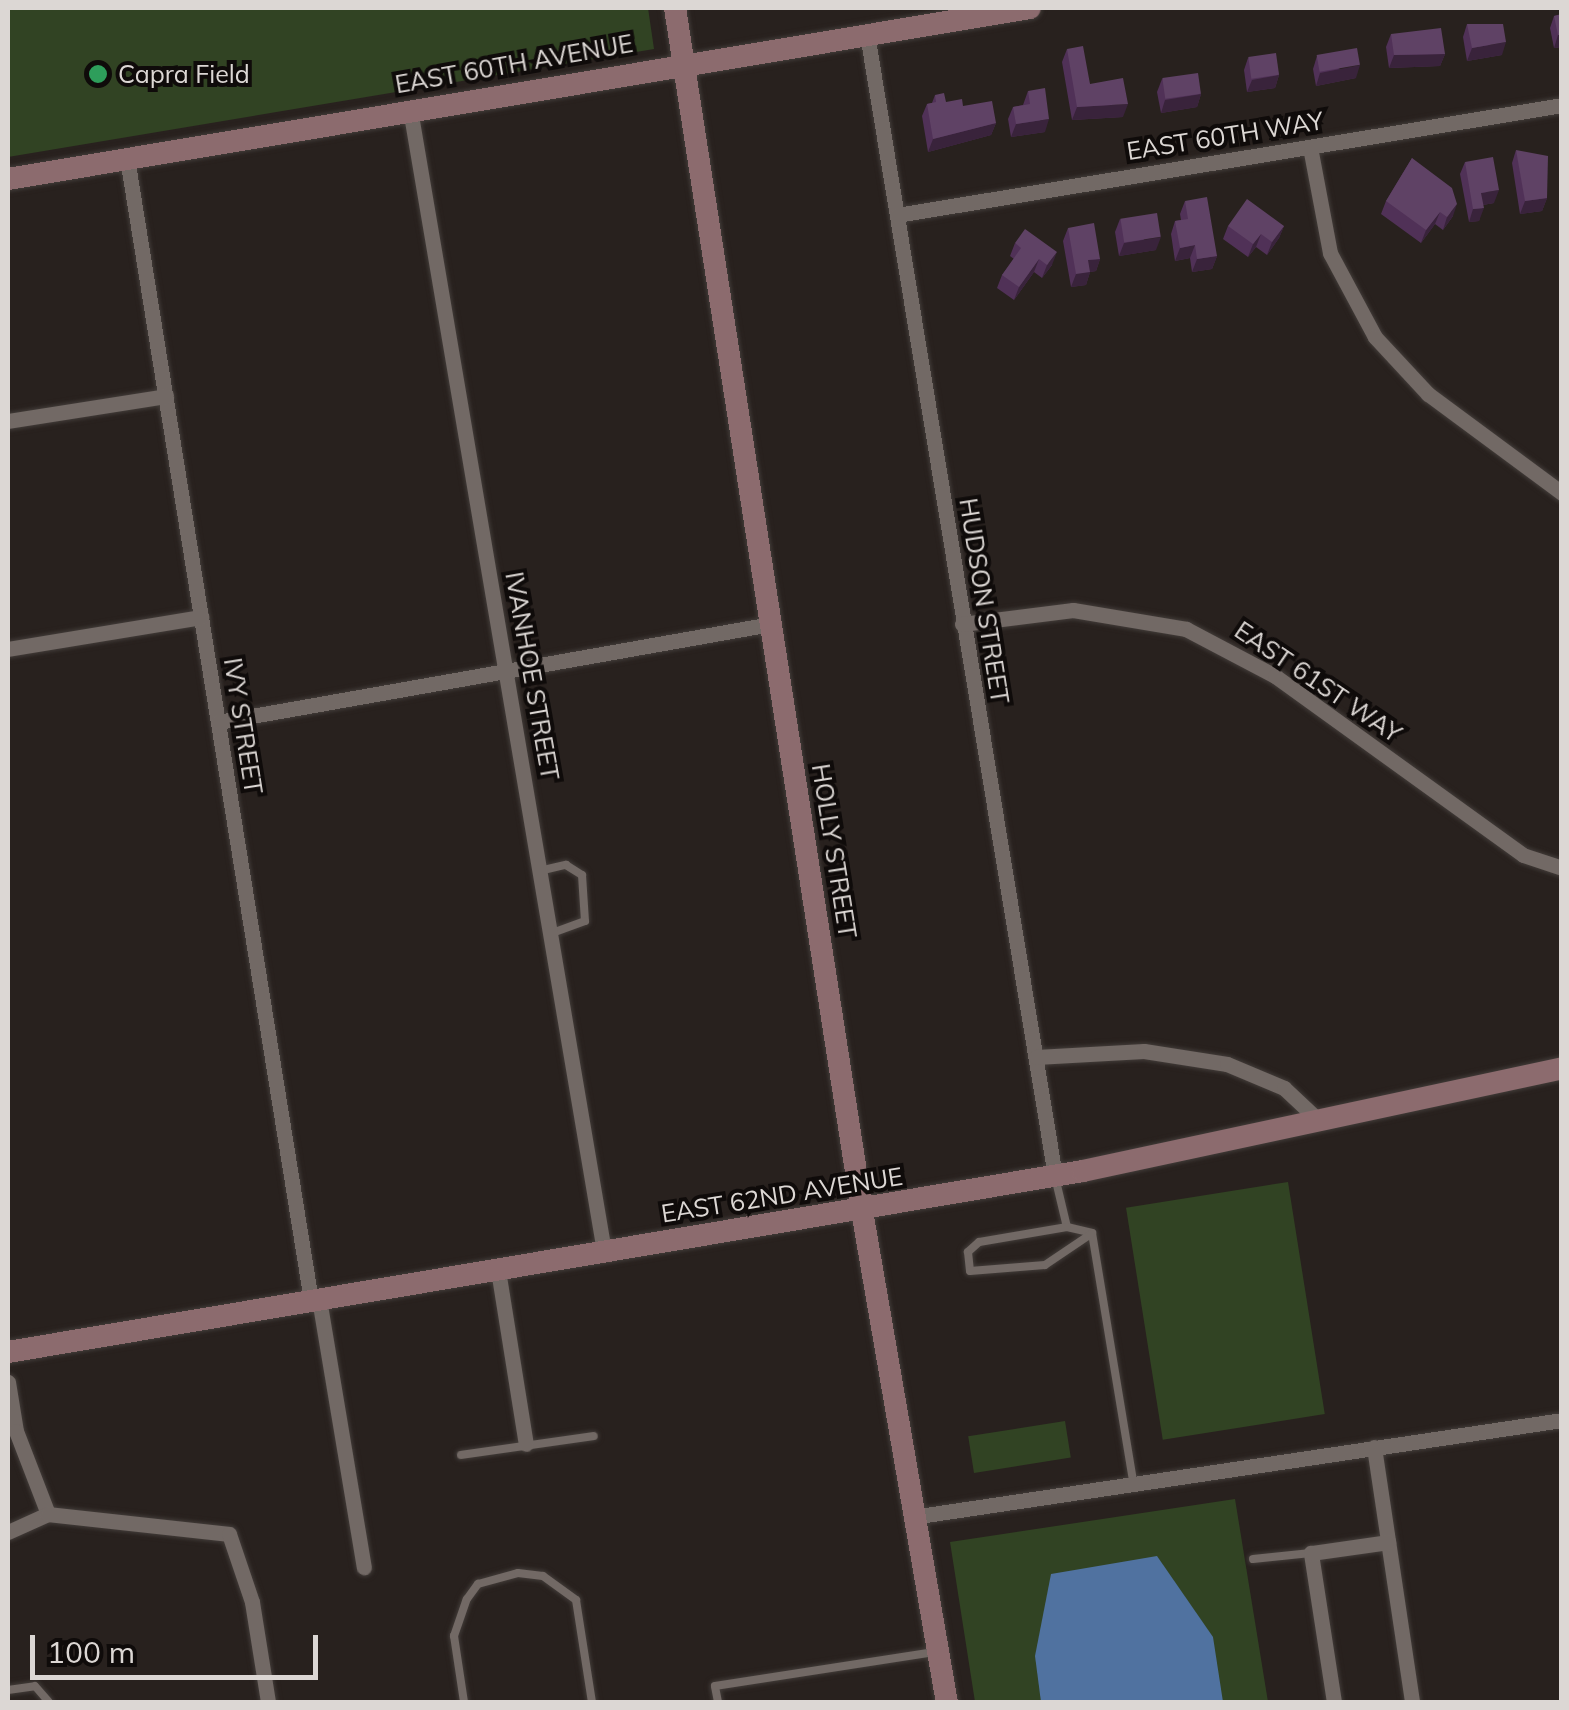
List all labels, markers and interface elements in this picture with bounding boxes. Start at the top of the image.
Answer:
street label: EAST 60TH AVENUE [393,28,635,100]
place label: Capra Field [118,59,250,89]
marker: Capra Field [87,63,109,85]
street label: EAST 60TH WAY [1125,106,1325,166]
street label: HUDSON STREET [953,496,1015,706]
street label: IVANHOE STREET [499,569,565,783]
street label: EAST 61ST WAY [1229,615,1407,749]
street label: IVY STREET [217,656,269,796]
street label: HOLLY STREET [805,762,863,940]
street label: EAST 62ND AVENUE [659,1161,905,1229]
scale bar [35,1615,322,1677]
text: 100 m [47,1633,135,1671]

